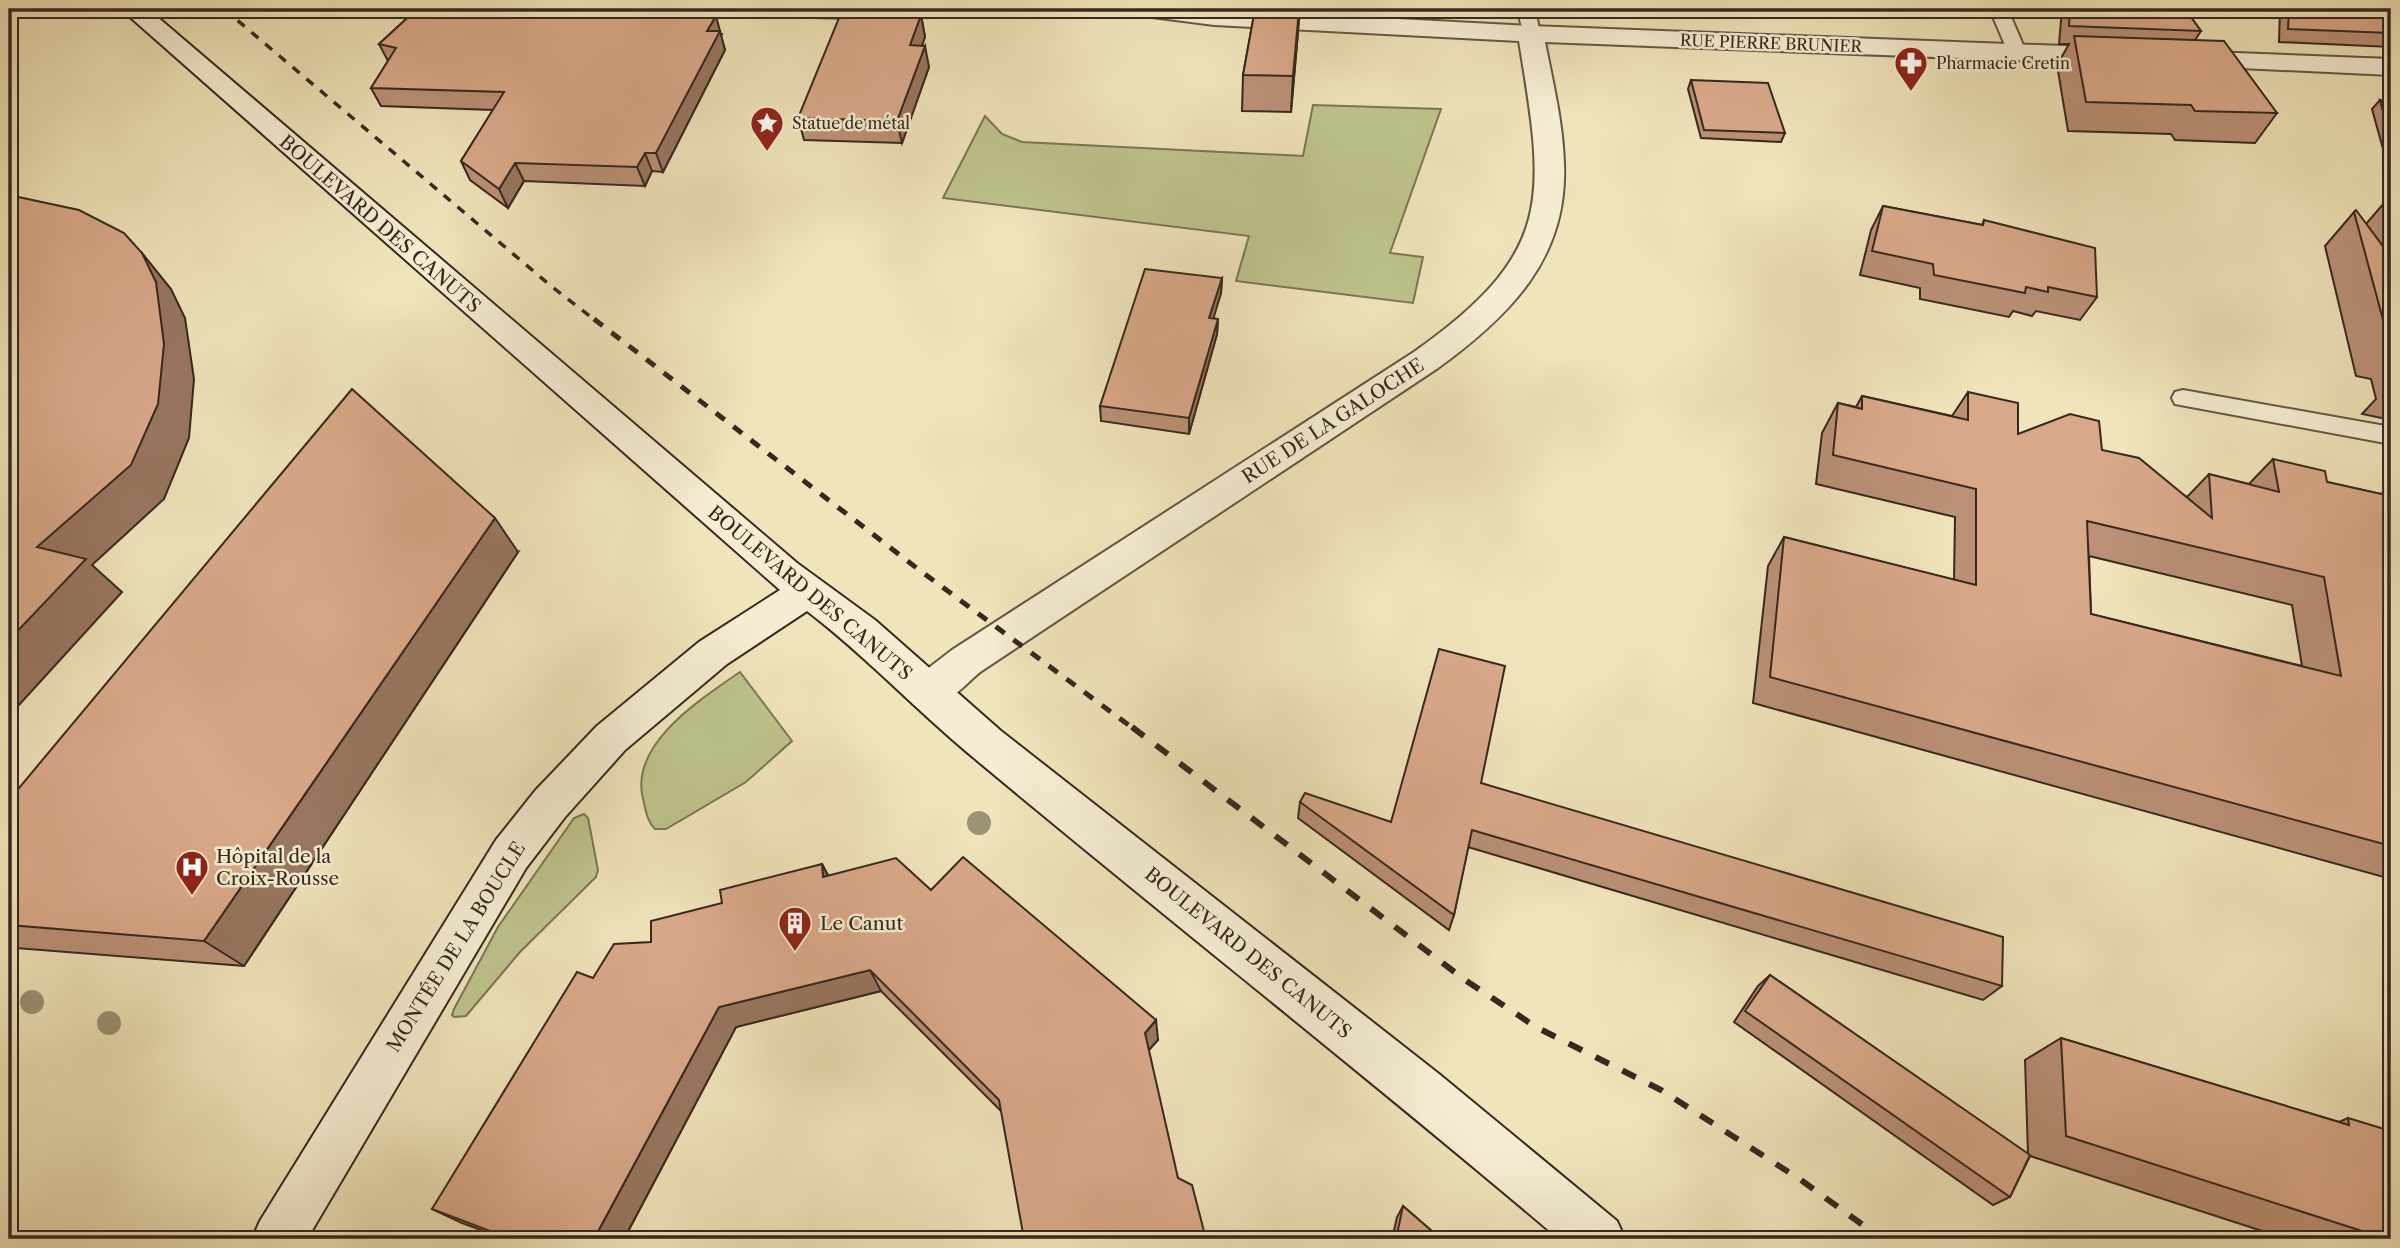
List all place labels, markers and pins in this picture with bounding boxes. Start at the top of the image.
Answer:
pharmacy icon: Pharmacie Cretin [1892,44,1930,93]
place label: Pharmacie Cretin [1936,53,2070,73]
place icon: Statue de métal [748,104,786,153]
place label: Statue de métal [792,113,910,133]
place label: Hôpital de la Croix-Rousse [216,845,339,890]
hospital icon: Hôpital de la Croix-Rousse [173,848,211,897]
building icon: Le Canut [776,904,814,953]
place label: Le Canut [820,912,903,935]

